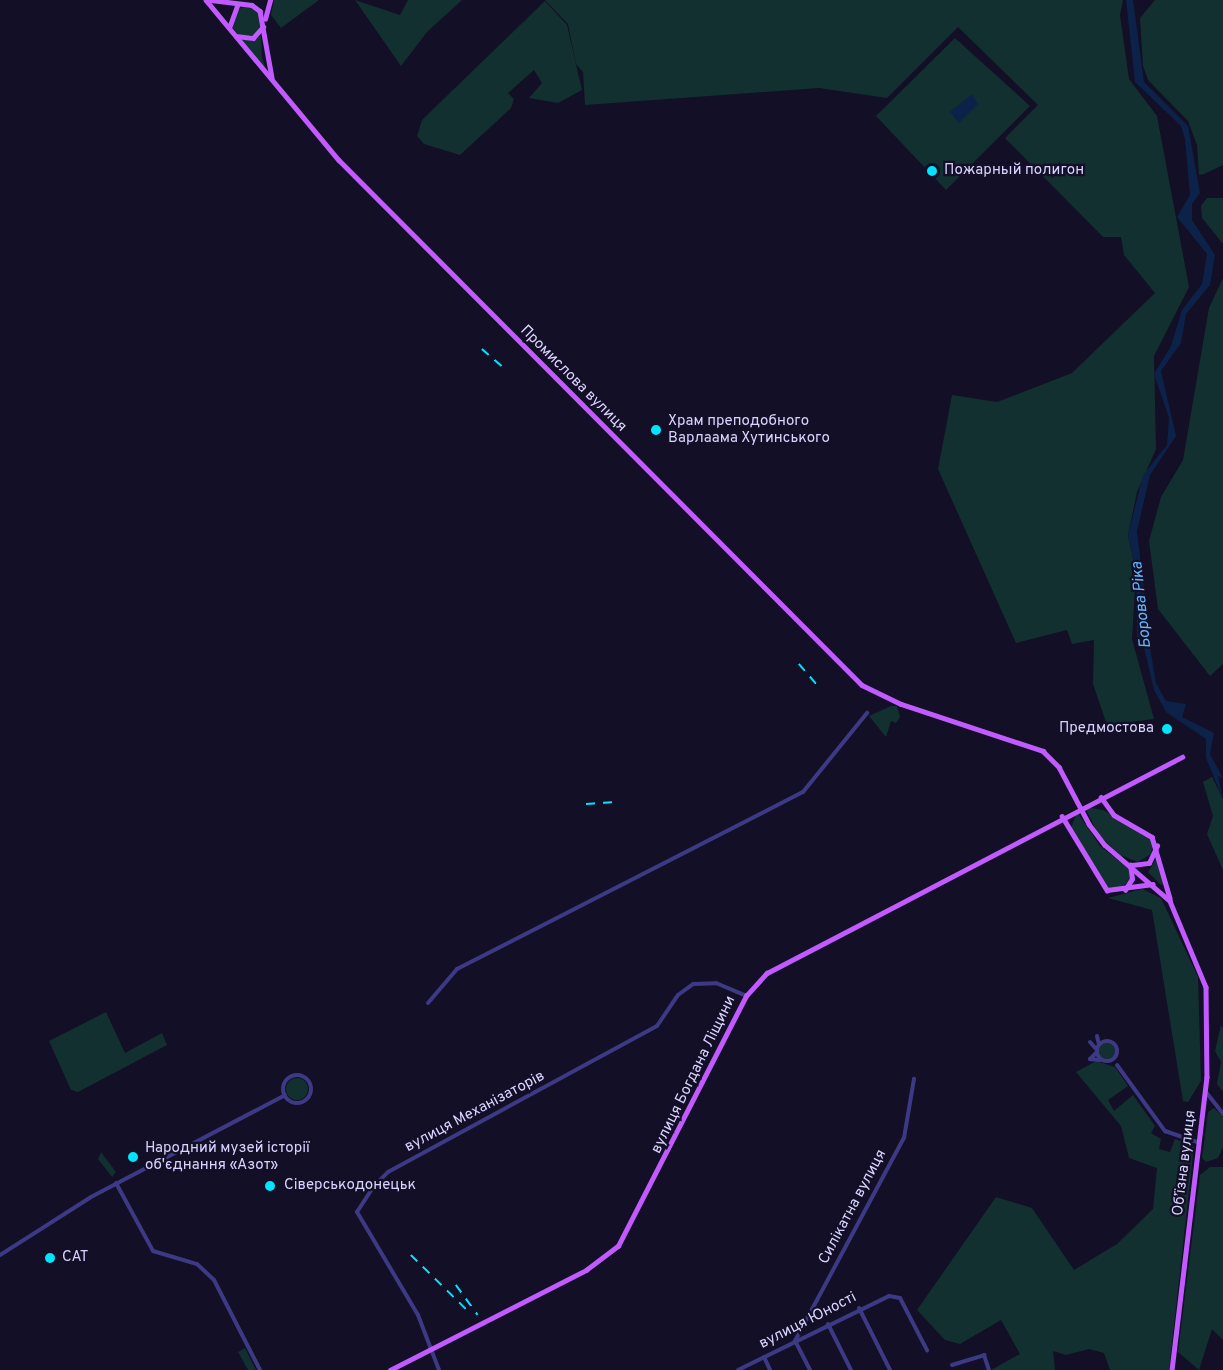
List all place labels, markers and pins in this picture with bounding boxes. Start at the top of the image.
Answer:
place label: Пожарный полигон [944,162,1084,180]
marker: Пожарный полигон [925,164,939,178]
place label: Храм преподобного Варлаама Хутинського [668,412,830,447]
marker: Храм преподобного Варлаама Хутинського [649,423,663,437]
place label: Предмостова [1059,720,1154,738]
marker: Предмостова [1158,720,1176,738]
place label: Народний музей історії об'єднання «Азот» [145,1139,310,1174]
marker: Народний музей історії об'єднання «Азот» [126,1150,140,1164]
marker: Сіверськодонецьк [261,1177,279,1195]
place label: Сіверськодонецьк [284,1177,416,1195]
place label: CAT [62,1249,89,1267]
marker: CAT [43,1251,57,1265]

